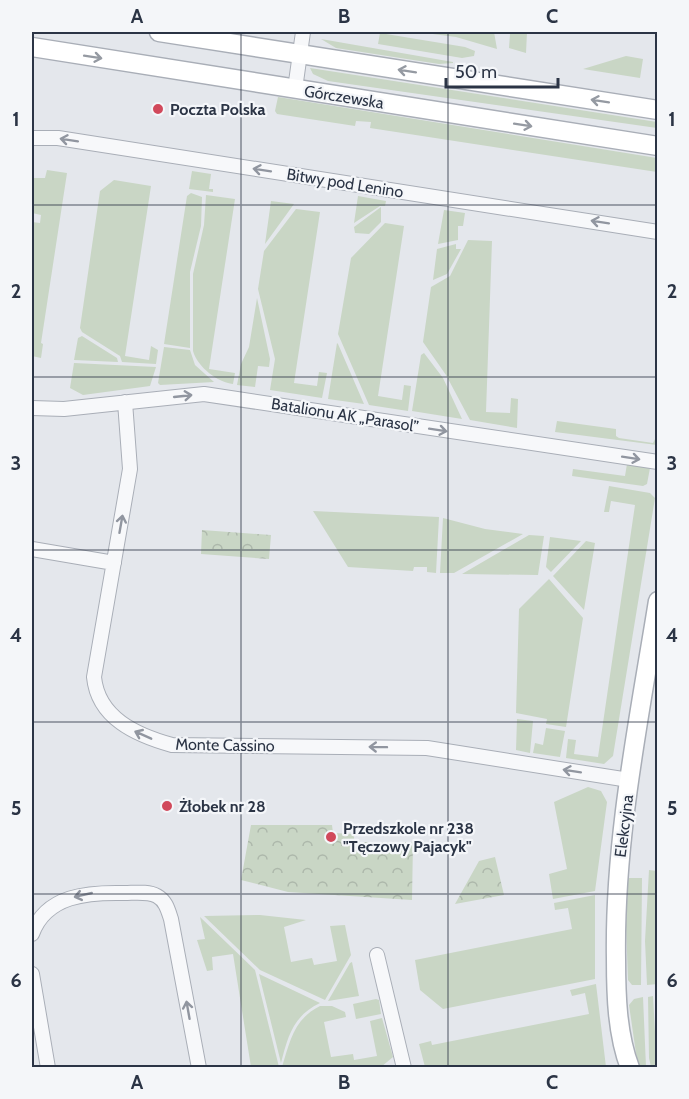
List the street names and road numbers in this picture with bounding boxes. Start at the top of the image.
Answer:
street label: Górczewska [303,81,385,113]
street label: Bitwy pod Lenino [285,164,405,202]
street label: Batalionu AK „Parasol” [270,394,420,436]
street label: Monte Cassino [175,735,275,755]
street label: Elekcyjna [611,793,637,858]

